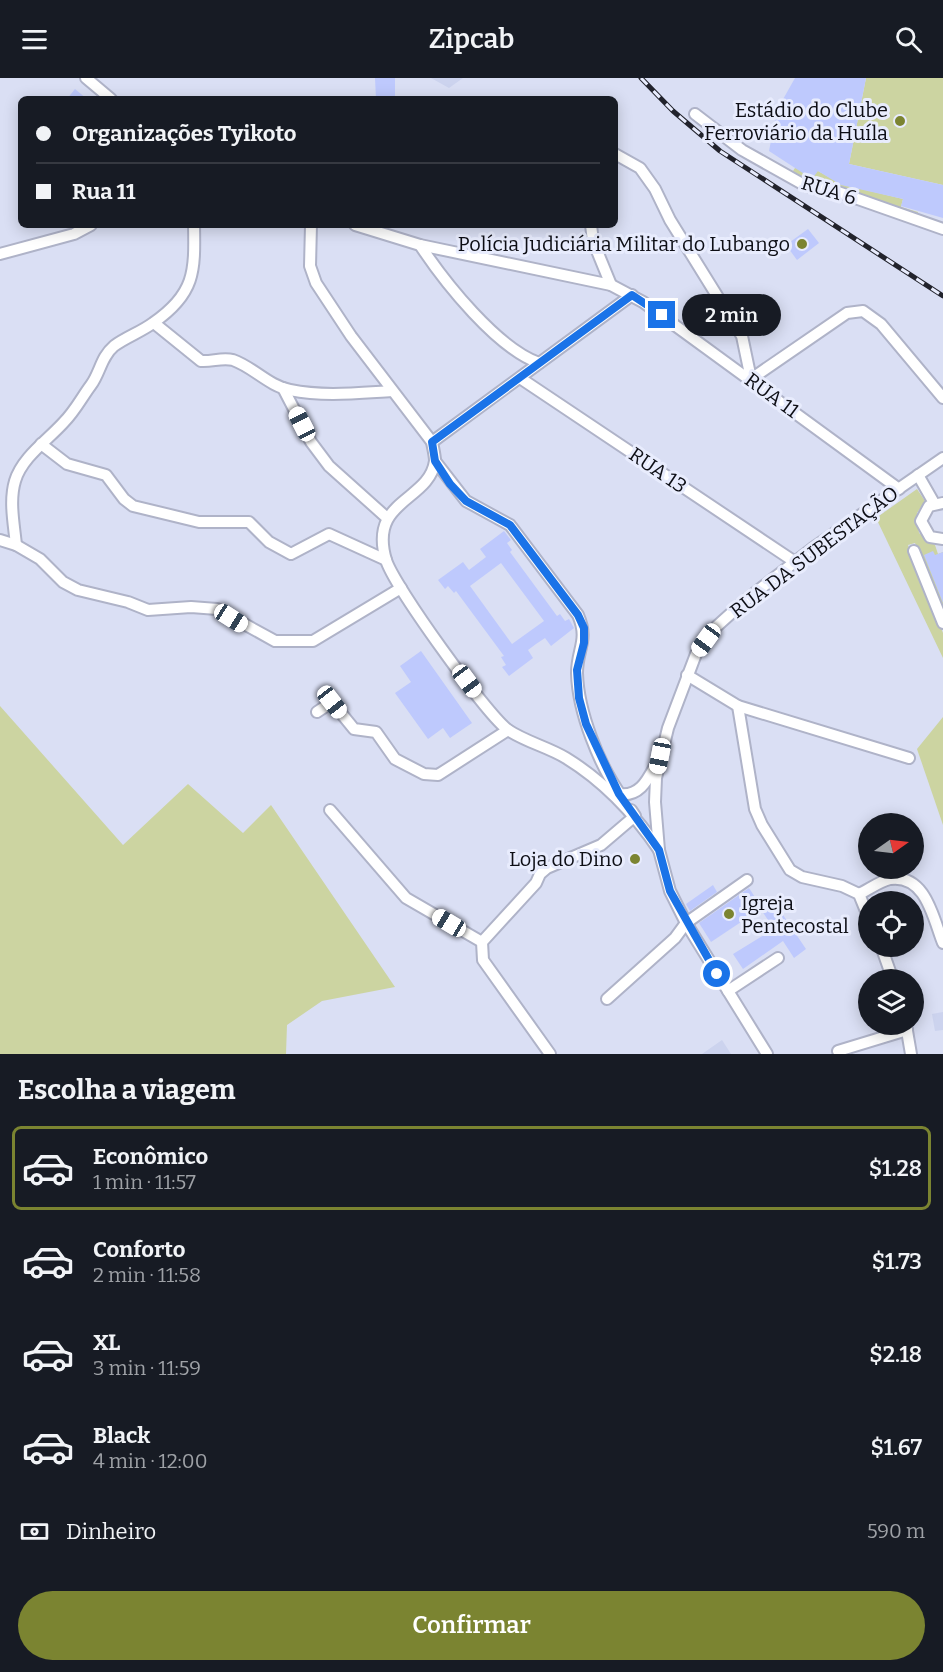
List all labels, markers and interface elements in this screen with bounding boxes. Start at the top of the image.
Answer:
icon: menu [18,23,51,56]
text: Zipcab [429,23,514,55]
icon: search [892,23,925,56]
place label: Estádio do Clube Ferroviário da Huíla [704,98,888,145]
marker: Estádio do Clube Ferroviário da Huíla [893,114,907,128]
text: Organizações Tyikoto [72,120,296,147]
street label: RUA 6 [798,170,860,210]
text: Rua 11 [72,178,136,205]
place label: Polícia Judiciária Militar do Lubango [458,232,790,256]
marker: Polícia Judiciária Militar do Lubango [795,237,809,251]
callout: 2 min [683,294,782,336]
route end [648,301,675,328]
text: 2 min [705,303,758,327]
street label: RUA 11 [740,367,804,423]
car [286,404,318,444]
street label: RUA 13 [625,442,691,498]
street label: RUA DA SUBESTAÇÃO [725,481,903,623]
car [211,601,251,635]
car [688,620,724,660]
car [449,661,485,701]
car [314,682,350,722]
car [648,737,672,775]
north arrow [858,813,924,879]
map controls [858,813,924,1035]
place label: Loja do Dino [509,847,623,872]
marker: Loja do Dino [628,852,642,866]
place label: Igreja Pentecostal [741,891,849,938]
button: locate [858,891,924,957]
car [429,906,469,940]
marker: Igreja Pentecostal [722,907,736,921]
route start [703,960,730,987]
button: layers [858,969,924,1035]
text: Escolha a viagem [18,1074,236,1106]
icon: car [21,1141,75,1195]
text: Econômico [93,1143,208,1170]
text: $1.28 [869,1155,922,1182]
text: 1 min · 11:57 [93,1170,196,1194]
icon: car [21,1234,75,1288]
text: Conforto [93,1236,185,1263]
text: $1.73 [872,1248,922,1275]
text: 2 min · 11:58 [93,1263,201,1287]
icon: car [21,1327,75,1381]
text: XL [93,1329,120,1356]
text: $2.18 [869,1341,922,1368]
text: 3 min · 11:59 [93,1356,201,1380]
icon: car [21,1420,75,1474]
text: Black [93,1422,150,1449]
text: $1.67 [871,1434,922,1461]
text: 4 min · 12:00 [93,1449,207,1473]
icon: cash [18,1515,51,1548]
text: Dinheiro [66,1518,156,1545]
text: 590 m [867,1519,925,1543]
button: Confirmar [18,1591,925,1660]

